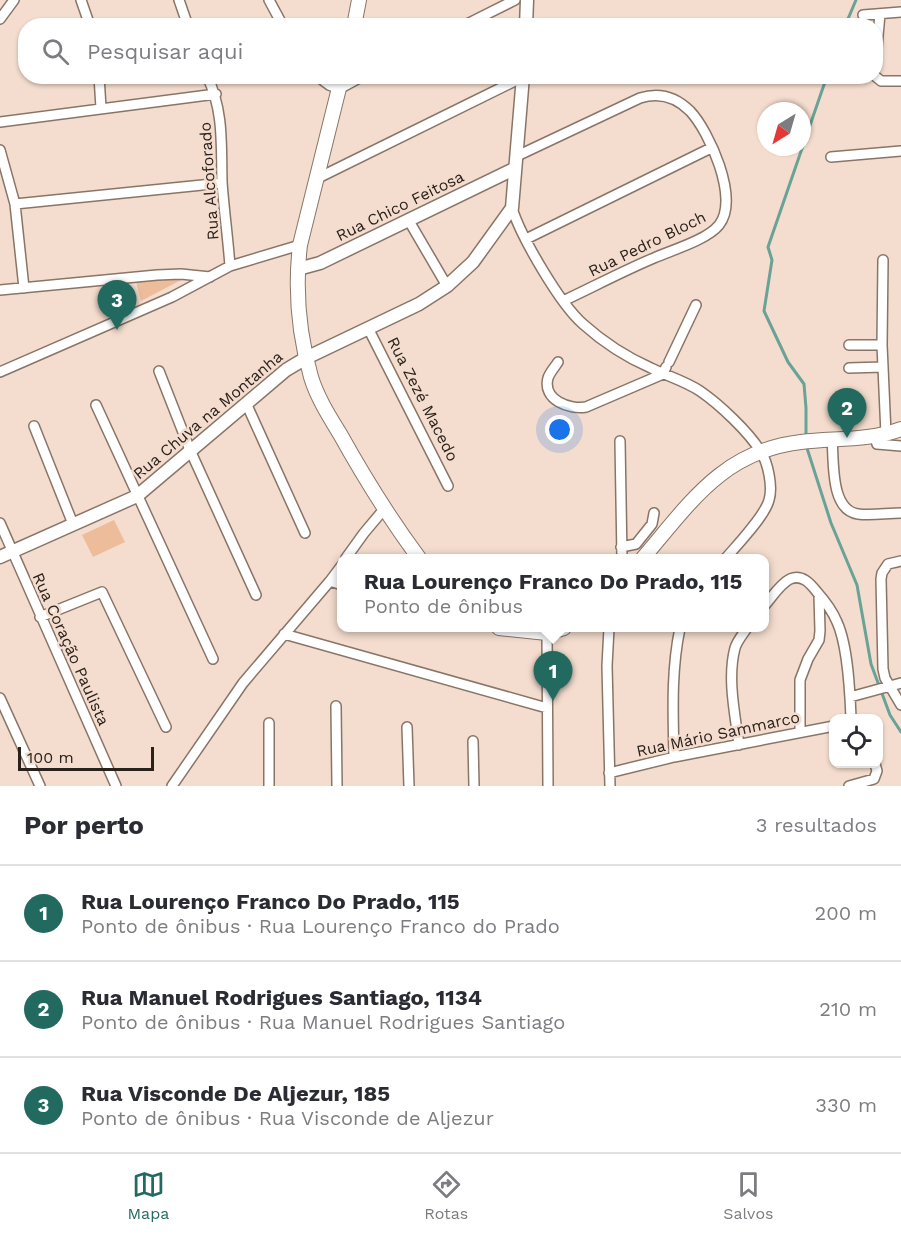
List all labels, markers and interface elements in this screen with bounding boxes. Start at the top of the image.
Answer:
search box [18,18,883,84]
icon: search [39,35,72,68]
text: Pesquisar aqui [87,39,243,64]
north arrow [757,102,811,156]
street label: Rua Alcoforado [195,121,223,241]
street label: Rua Chico Feitosa [333,167,467,245]
street label: Rua Pedro Bloch [585,207,709,281]
pin: 3 [98,280,136,330]
street label: Rua Zezé Macedo [383,334,463,464]
street label: Rua Chuva na Montanha [129,347,287,483]
pin: 2 [828,388,866,438]
your location [545,415,574,444]
popup [337,554,769,632]
text: Rua Lourenço Franco Do Prado, 115 [364,569,742,594]
street label: Rua Coração Paulista [29,570,113,728]
text: Ponto de ônibus [364,594,523,618]
pin: 1 [534,652,572,701]
street label: Rua Mário Sammarco [635,707,801,761]
map controls [829,714,883,768]
button: locate [829,714,883,768]
scale bar [18,744,154,772]
text: 100 m [27,748,74,767]
text: Por perto [24,810,144,840]
text: 3 resultados [756,813,877,837]
text: Rua Lourenço Franco Do Prado, 115 [81,889,460,914]
text: 1 [39,901,48,925]
text: 200 m [815,901,877,925]
text: Ponto de ônibus · Rua Lourenço Franco do Prado [81,914,560,938]
text: Rua Manuel Rodrigues Santiago, 1134 [81,985,482,1010]
text: 2 [38,997,49,1021]
text: 210 m [819,997,877,1021]
text: Ponto de ônibus · Rua Manuel Rodrigues Santiago [81,1010,565,1034]
text: Rua Visconde De Aljezur, 185 [81,1081,390,1106]
text: 3 [38,1093,49,1117]
text: 330 m [815,1093,877,1117]
text: Ponto de ônibus · Rua Visconde de Aljezur [81,1106,494,1130]
tab: Mapa [128,1168,169,1223]
tab: Rotas [424,1168,468,1223]
tab: Salvos [723,1168,773,1223]

